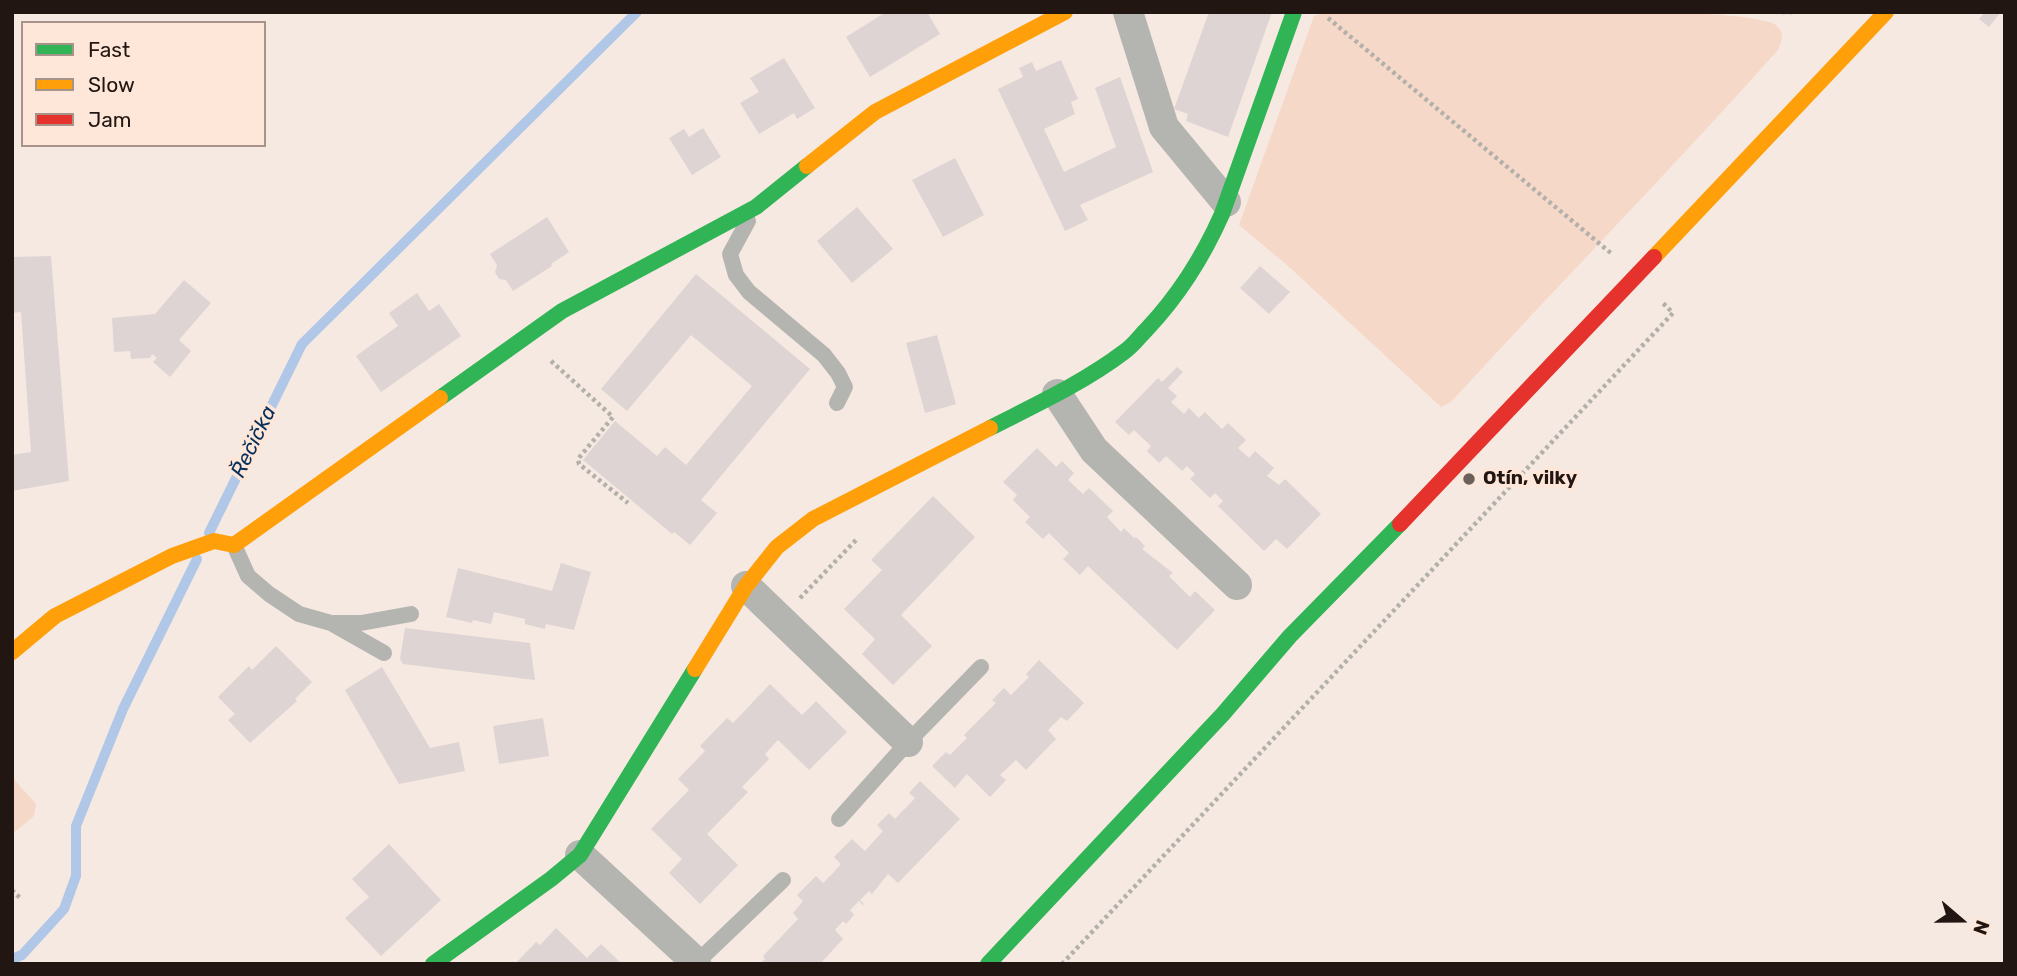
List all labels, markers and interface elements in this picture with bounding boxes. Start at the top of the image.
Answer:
legend [21,21,266,147]
text: Fast [88,37,130,62]
text: Slow [88,72,135,97]
text: Jam [88,107,132,132]
water label: Řečička [226,402,282,482]
place label: Otín, vilky [1483,468,1577,490]
marker: Otín, vilky [1461,471,1477,487]
north arrow [1926,885,1996,955]
text: N [1968,917,1994,938]

